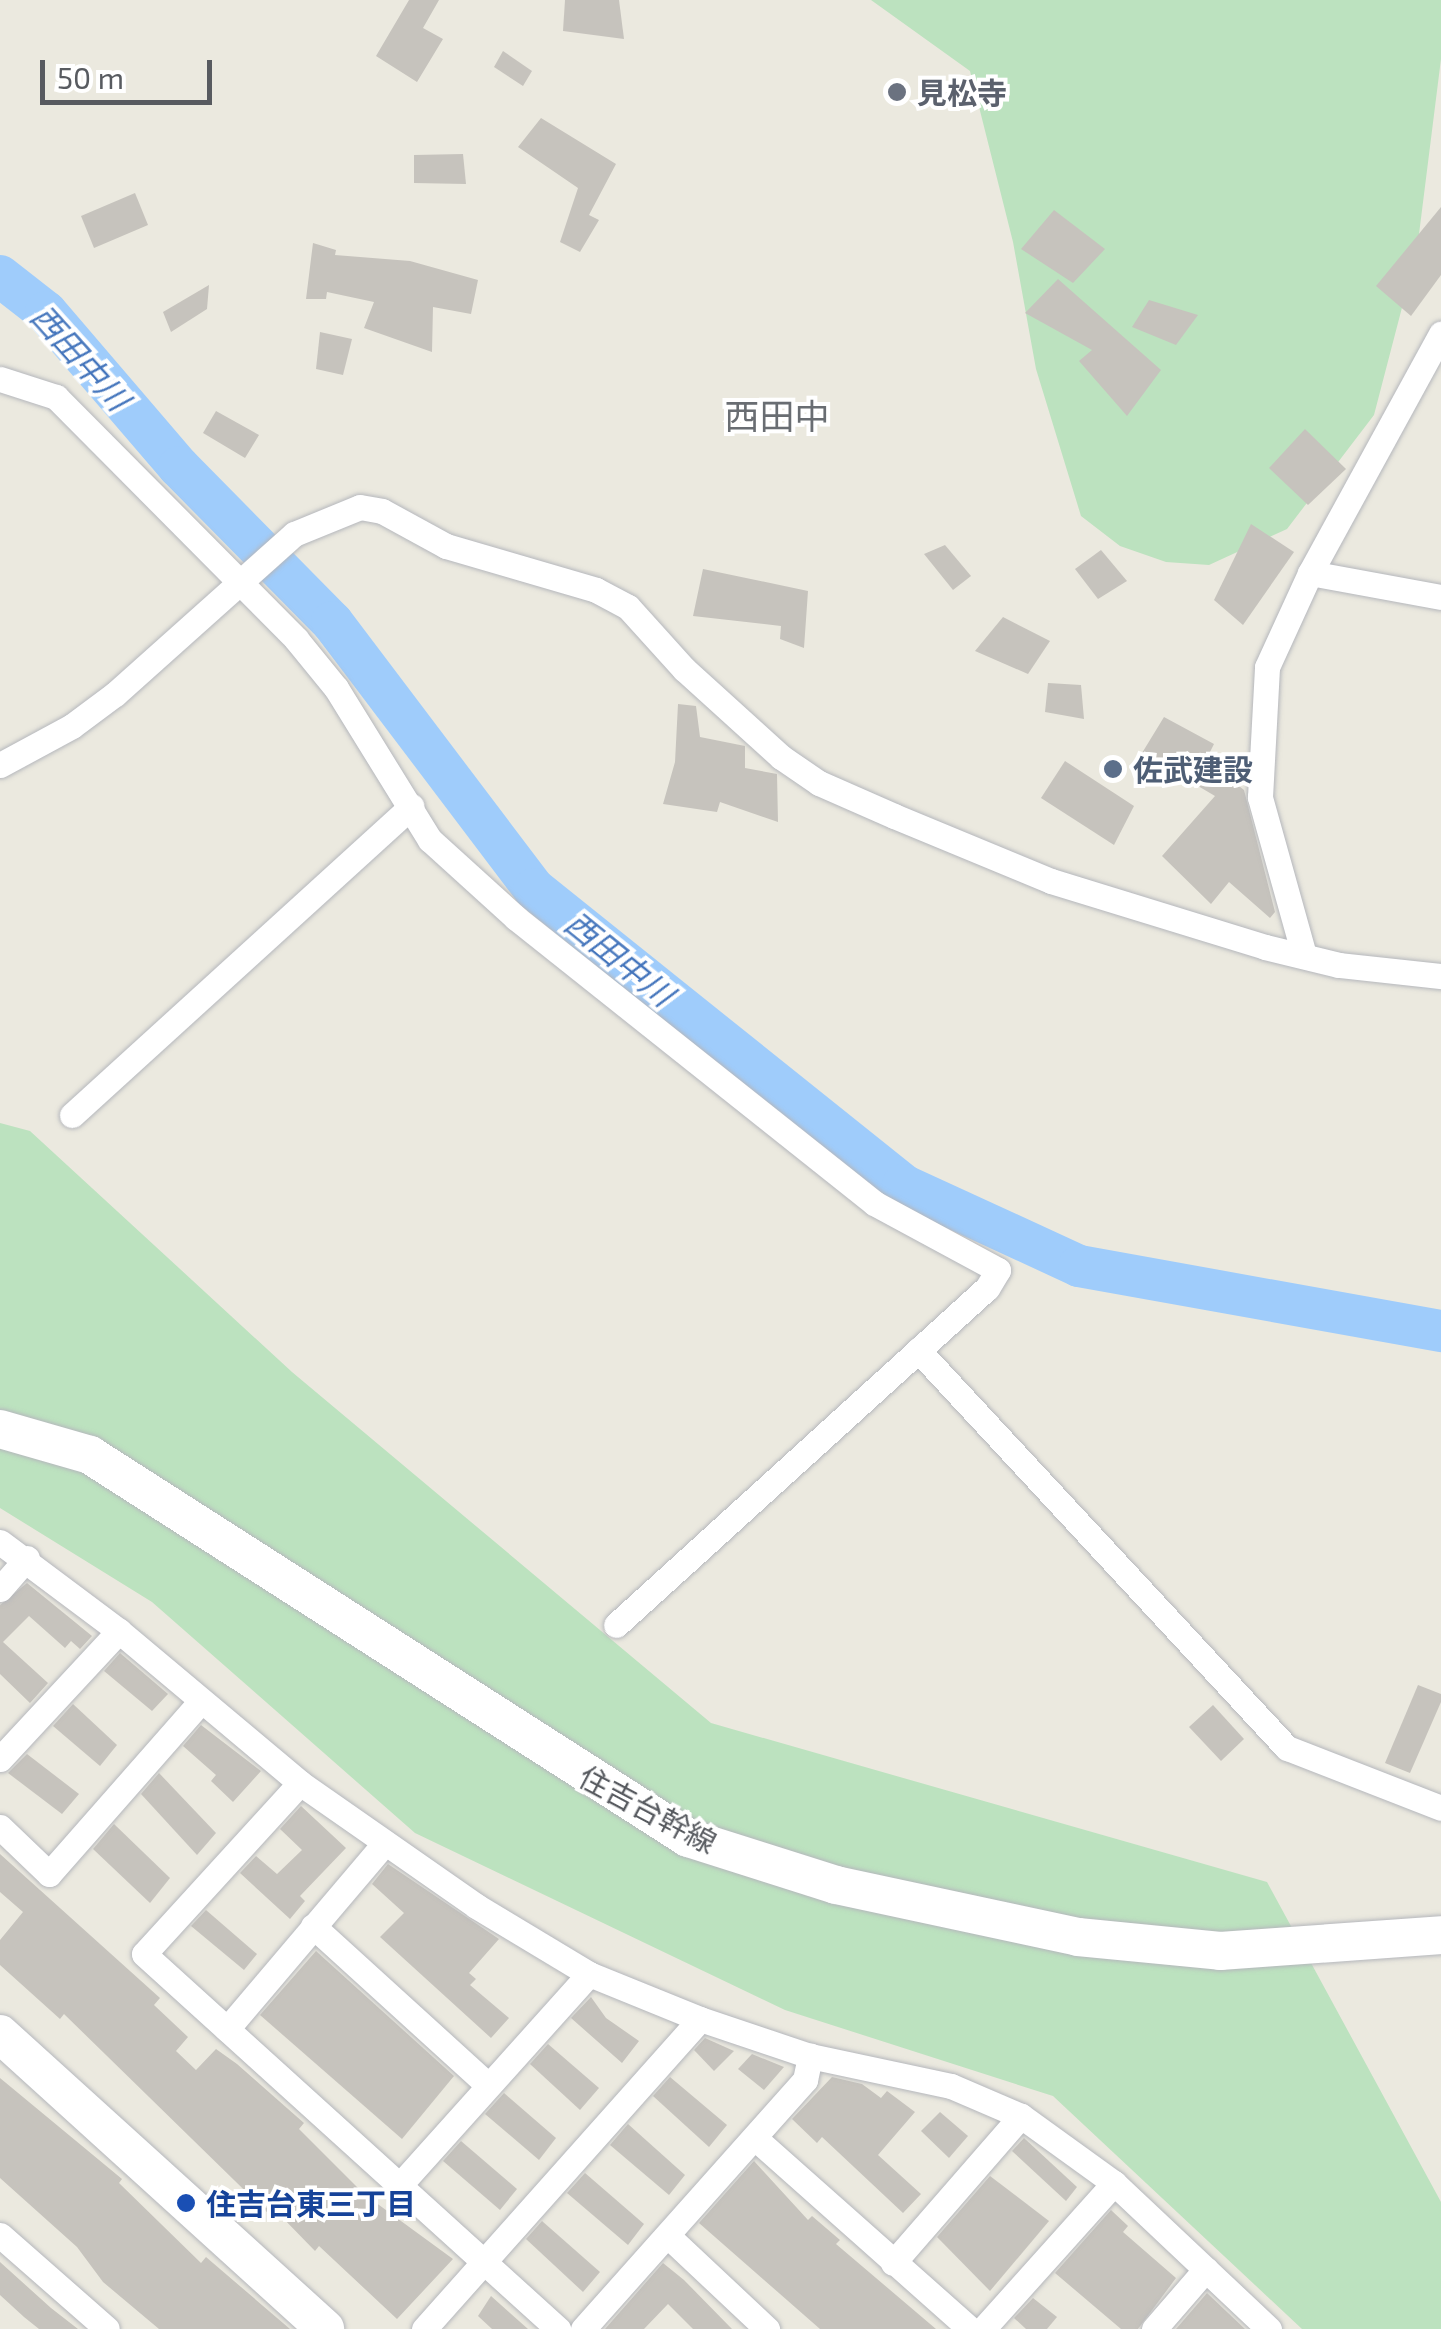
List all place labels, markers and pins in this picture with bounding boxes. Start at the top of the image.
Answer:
place label: 見松寺 [917,74,1007,110]
marker: 見松寺 [886,81,908,103]
place label: 佐武建設 [1133,751,1253,787]
marker: 佐武建設 [1102,758,1124,780]
place label: 住吉台東三丁目 [206,2185,416,2221]
marker: 住吉台東三丁目 [175,2192,197,2214]

